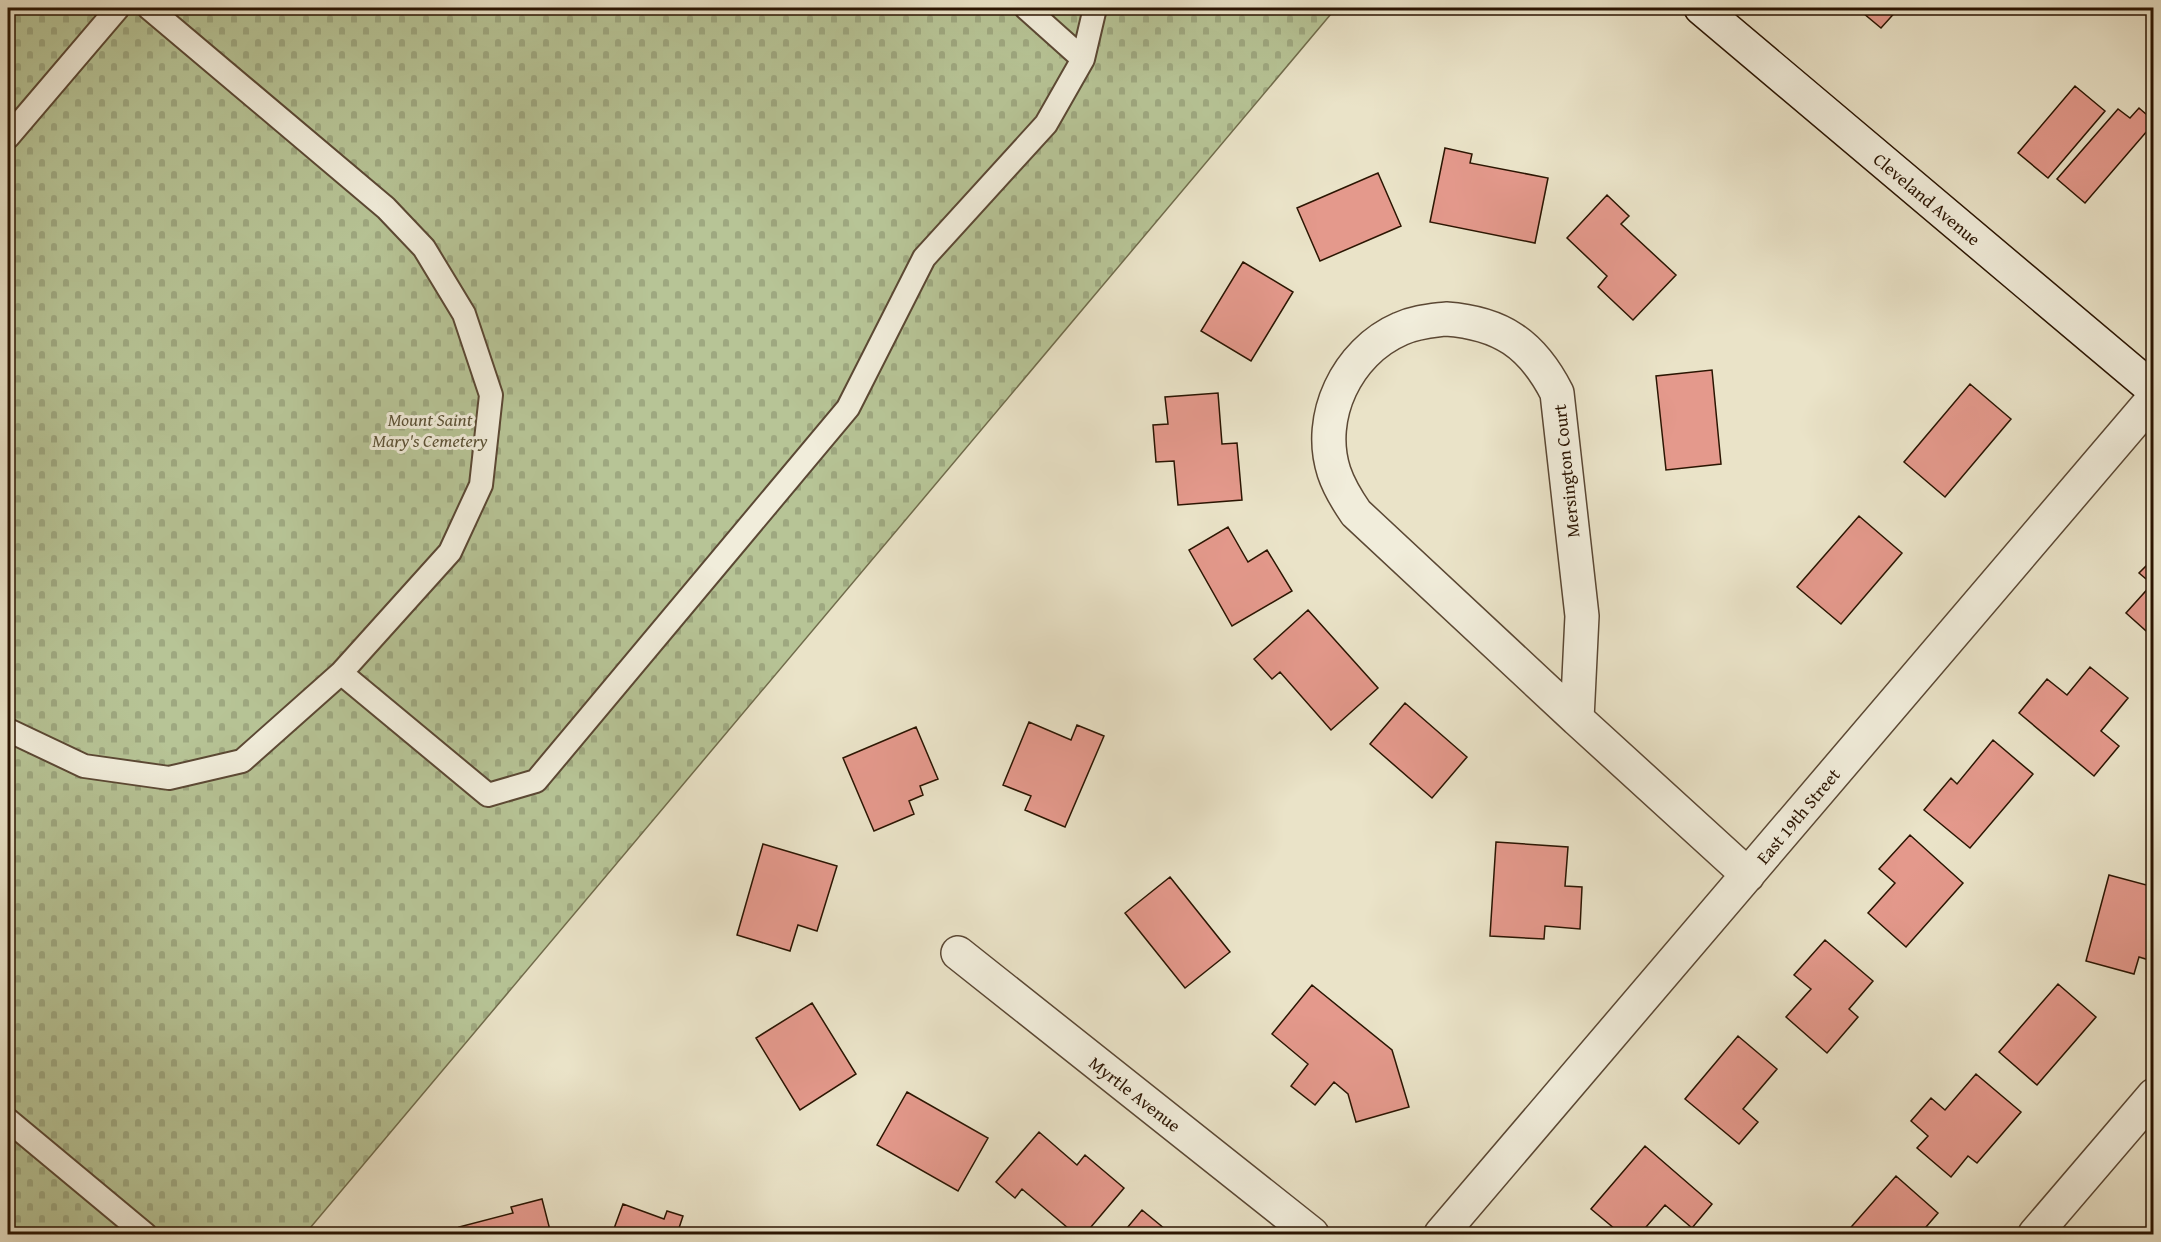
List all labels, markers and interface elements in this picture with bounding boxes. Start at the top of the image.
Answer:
street label: Cleveland Avenue [1867,146,1987,252]
street label: Mersington Court [1546,402,1586,539]
park label: Mount Saint Mary's Cemetery [372,406,488,454]
street label: East 19th Street [1750,761,1847,870]
street label: Myrtle Avenue [1083,1049,1187,1139]

